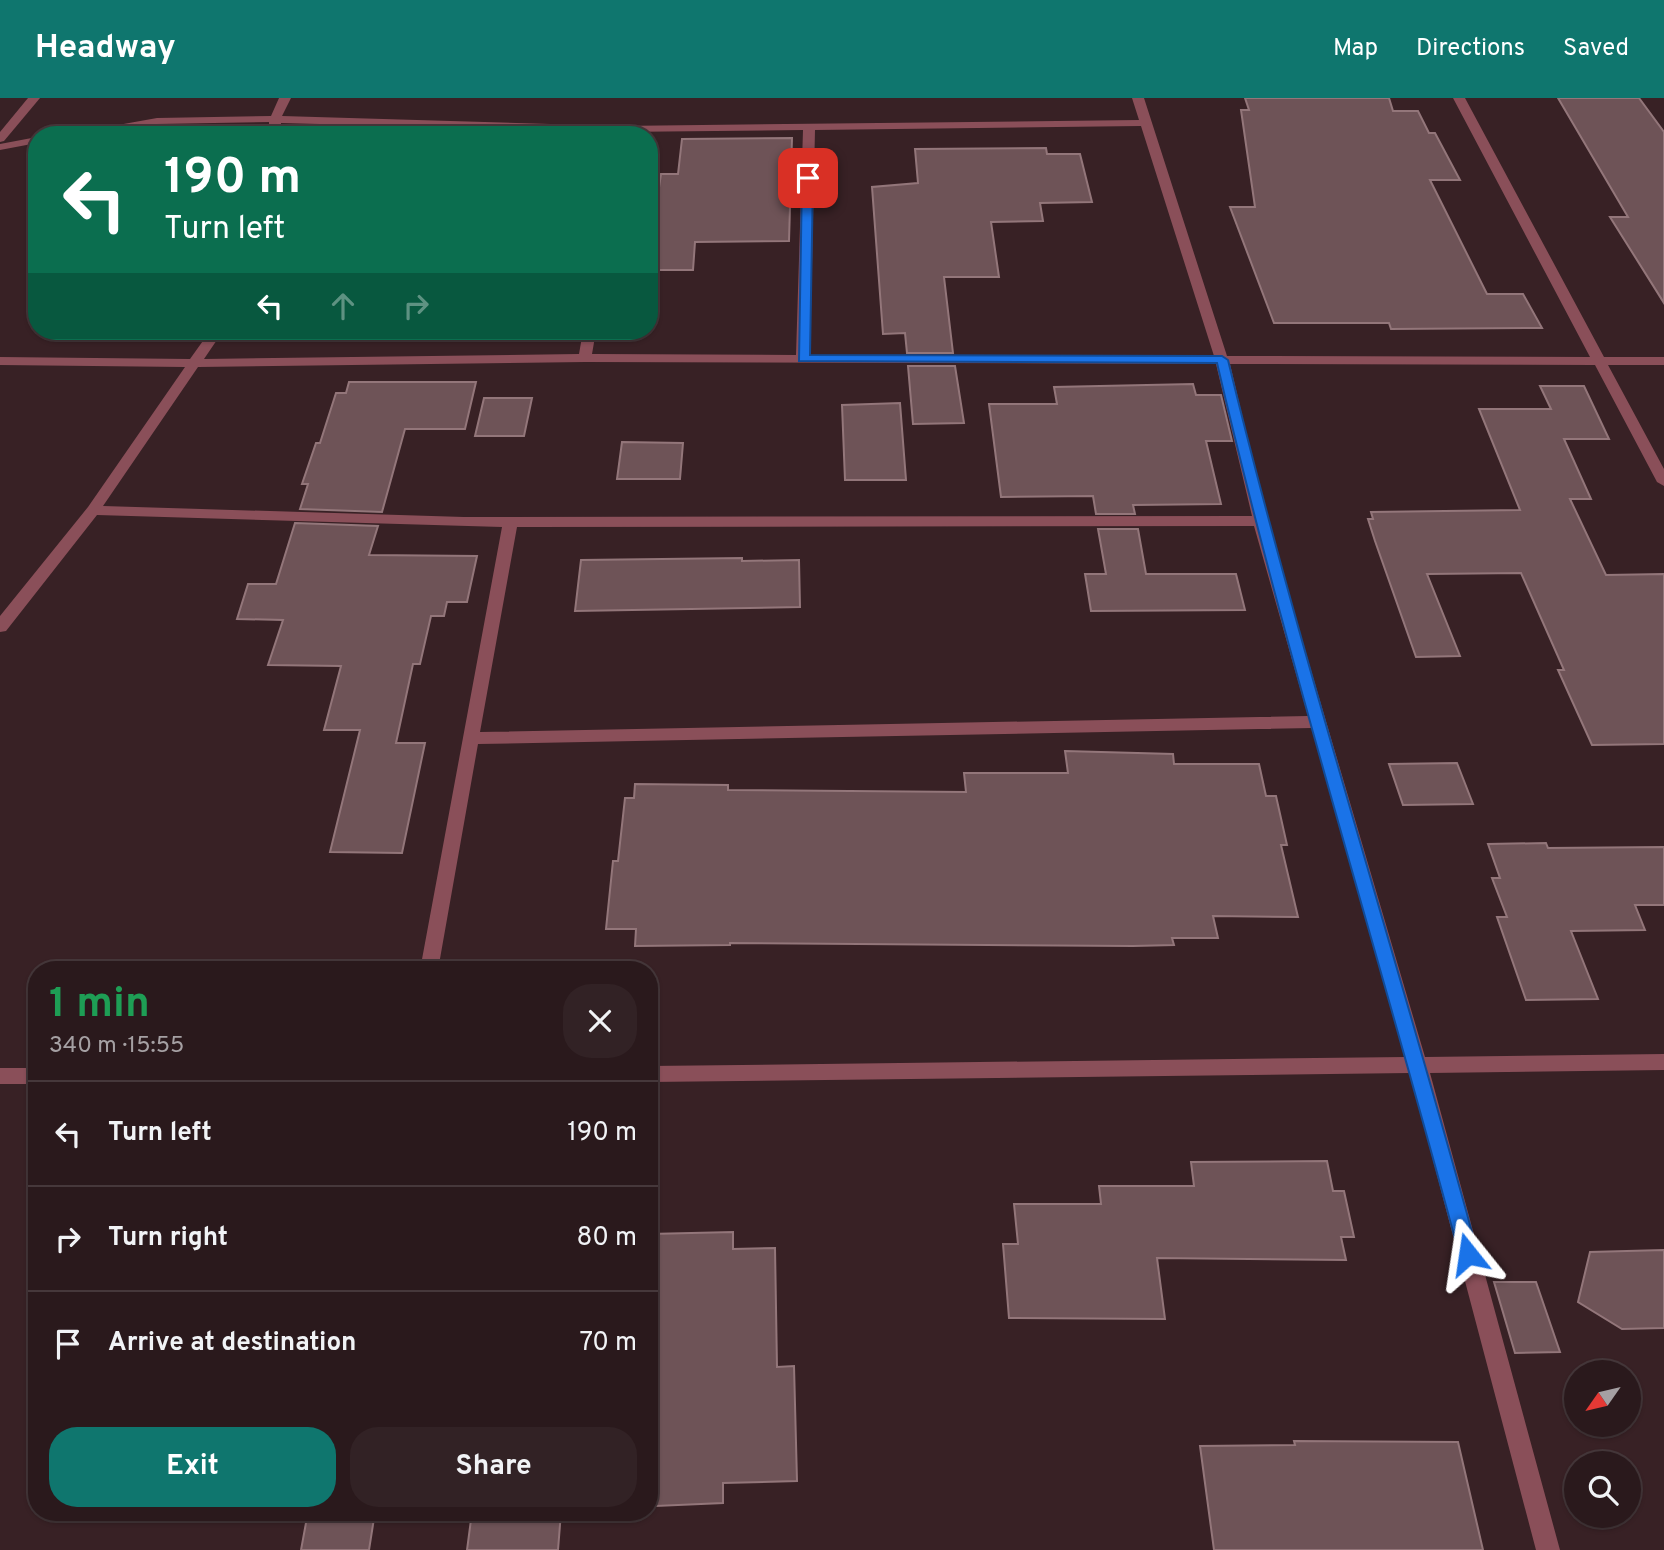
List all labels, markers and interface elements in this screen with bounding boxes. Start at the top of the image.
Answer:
text: Headway [35,28,176,70]
text: Map [1333,34,1378,64]
text: Directions [1416,34,1525,64]
text: Saved [1563,34,1629,64]
pin [778,148,838,208]
text: 190 m [164,149,301,211]
icon: left [49,154,140,245]
icon: arrive [789,159,827,197]
text: Turn left [164,210,285,250]
icon: left [251,287,289,325]
icon: ahead [324,287,362,325]
icon: right [397,287,435,325]
text: 1 min [49,979,150,1032]
button: close [563,984,637,1058]
text: 340 m · 15:55 [49,1032,184,1061]
icon: left [49,1115,87,1153]
text: Turn left [108,1117,212,1150]
text: 190 m [567,1117,637,1150]
position arrow [1431,1217,1505,1291]
icon: right [49,1220,87,1258]
text: Turn right [108,1222,228,1255]
text: 80 m [577,1222,637,1255]
icon: arrive [49,1325,87,1363]
text: Arrive at destination [108,1327,356,1360]
text: 70 m [579,1327,637,1360]
north arrow [1564,1360,1642,1437]
map controls [1564,1360,1641,1528]
button: Exit [49,1427,336,1507]
button: Share [350,1427,637,1507]
button: search [1564,1451,1641,1528]

